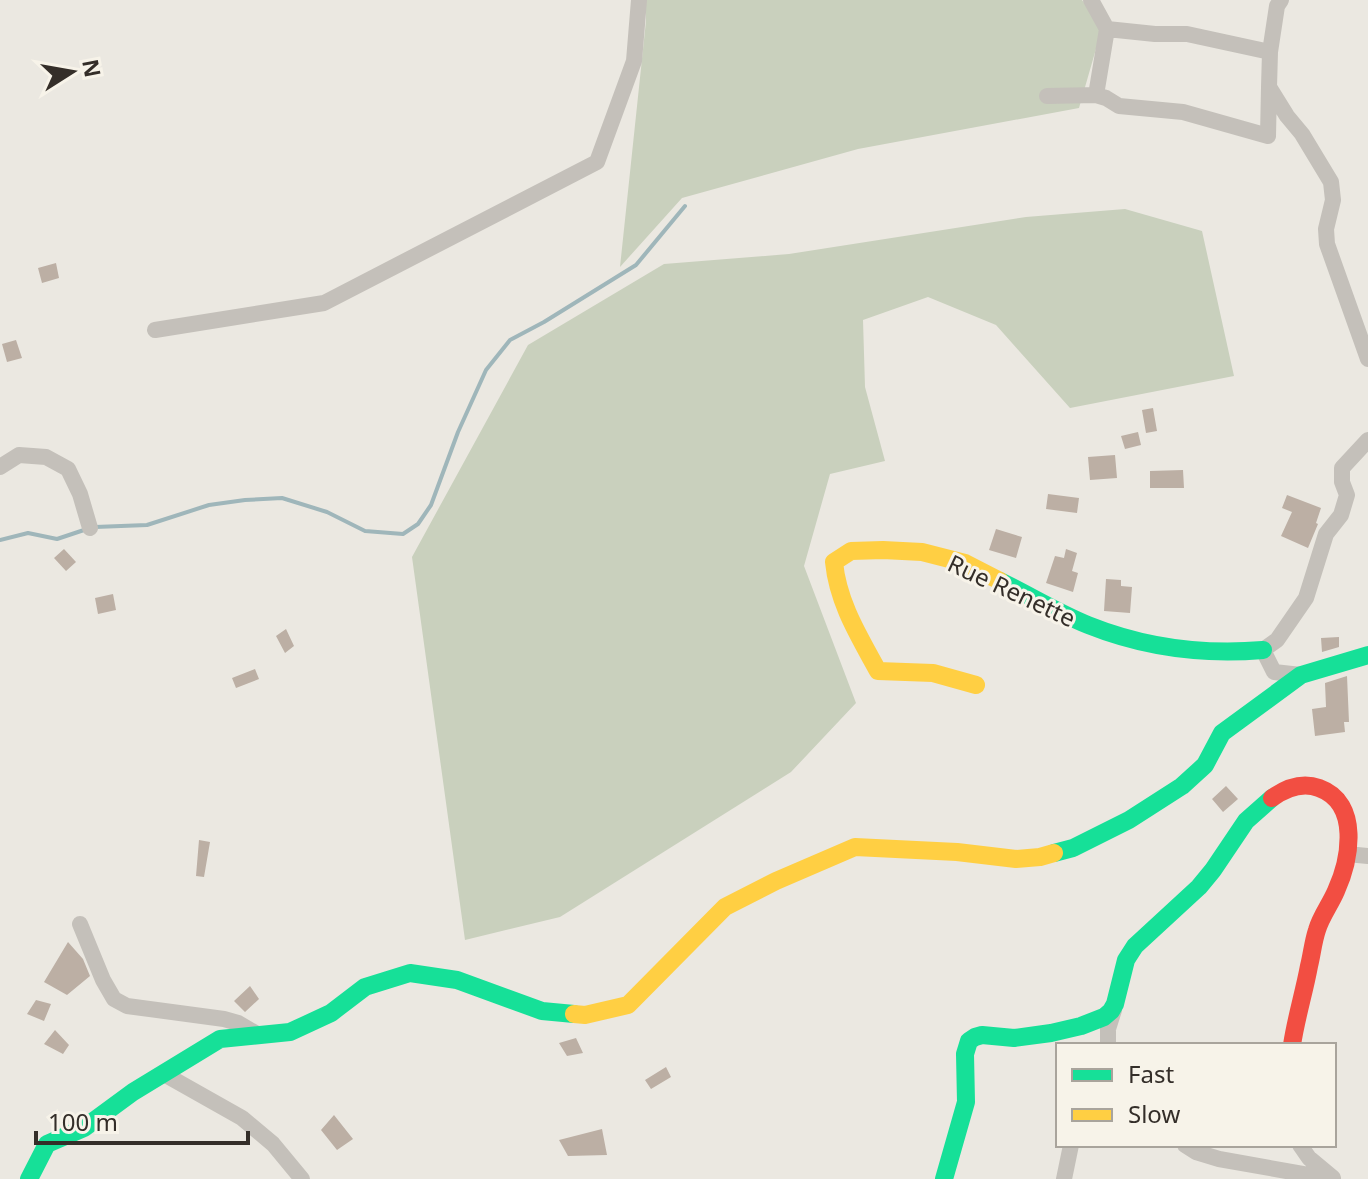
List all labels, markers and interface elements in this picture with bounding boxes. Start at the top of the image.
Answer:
north arrow [32,32,112,112]
text: N [76,56,109,80]
street label: Rue Renette [943,546,1081,634]
legend [1056,1043,1336,1147]
text: Fast [1128,1057,1174,1090]
scale bar [36,1095,248,1145]
text: Slow [1128,1097,1180,1130]
text: 100 m [48,1105,118,1138]

